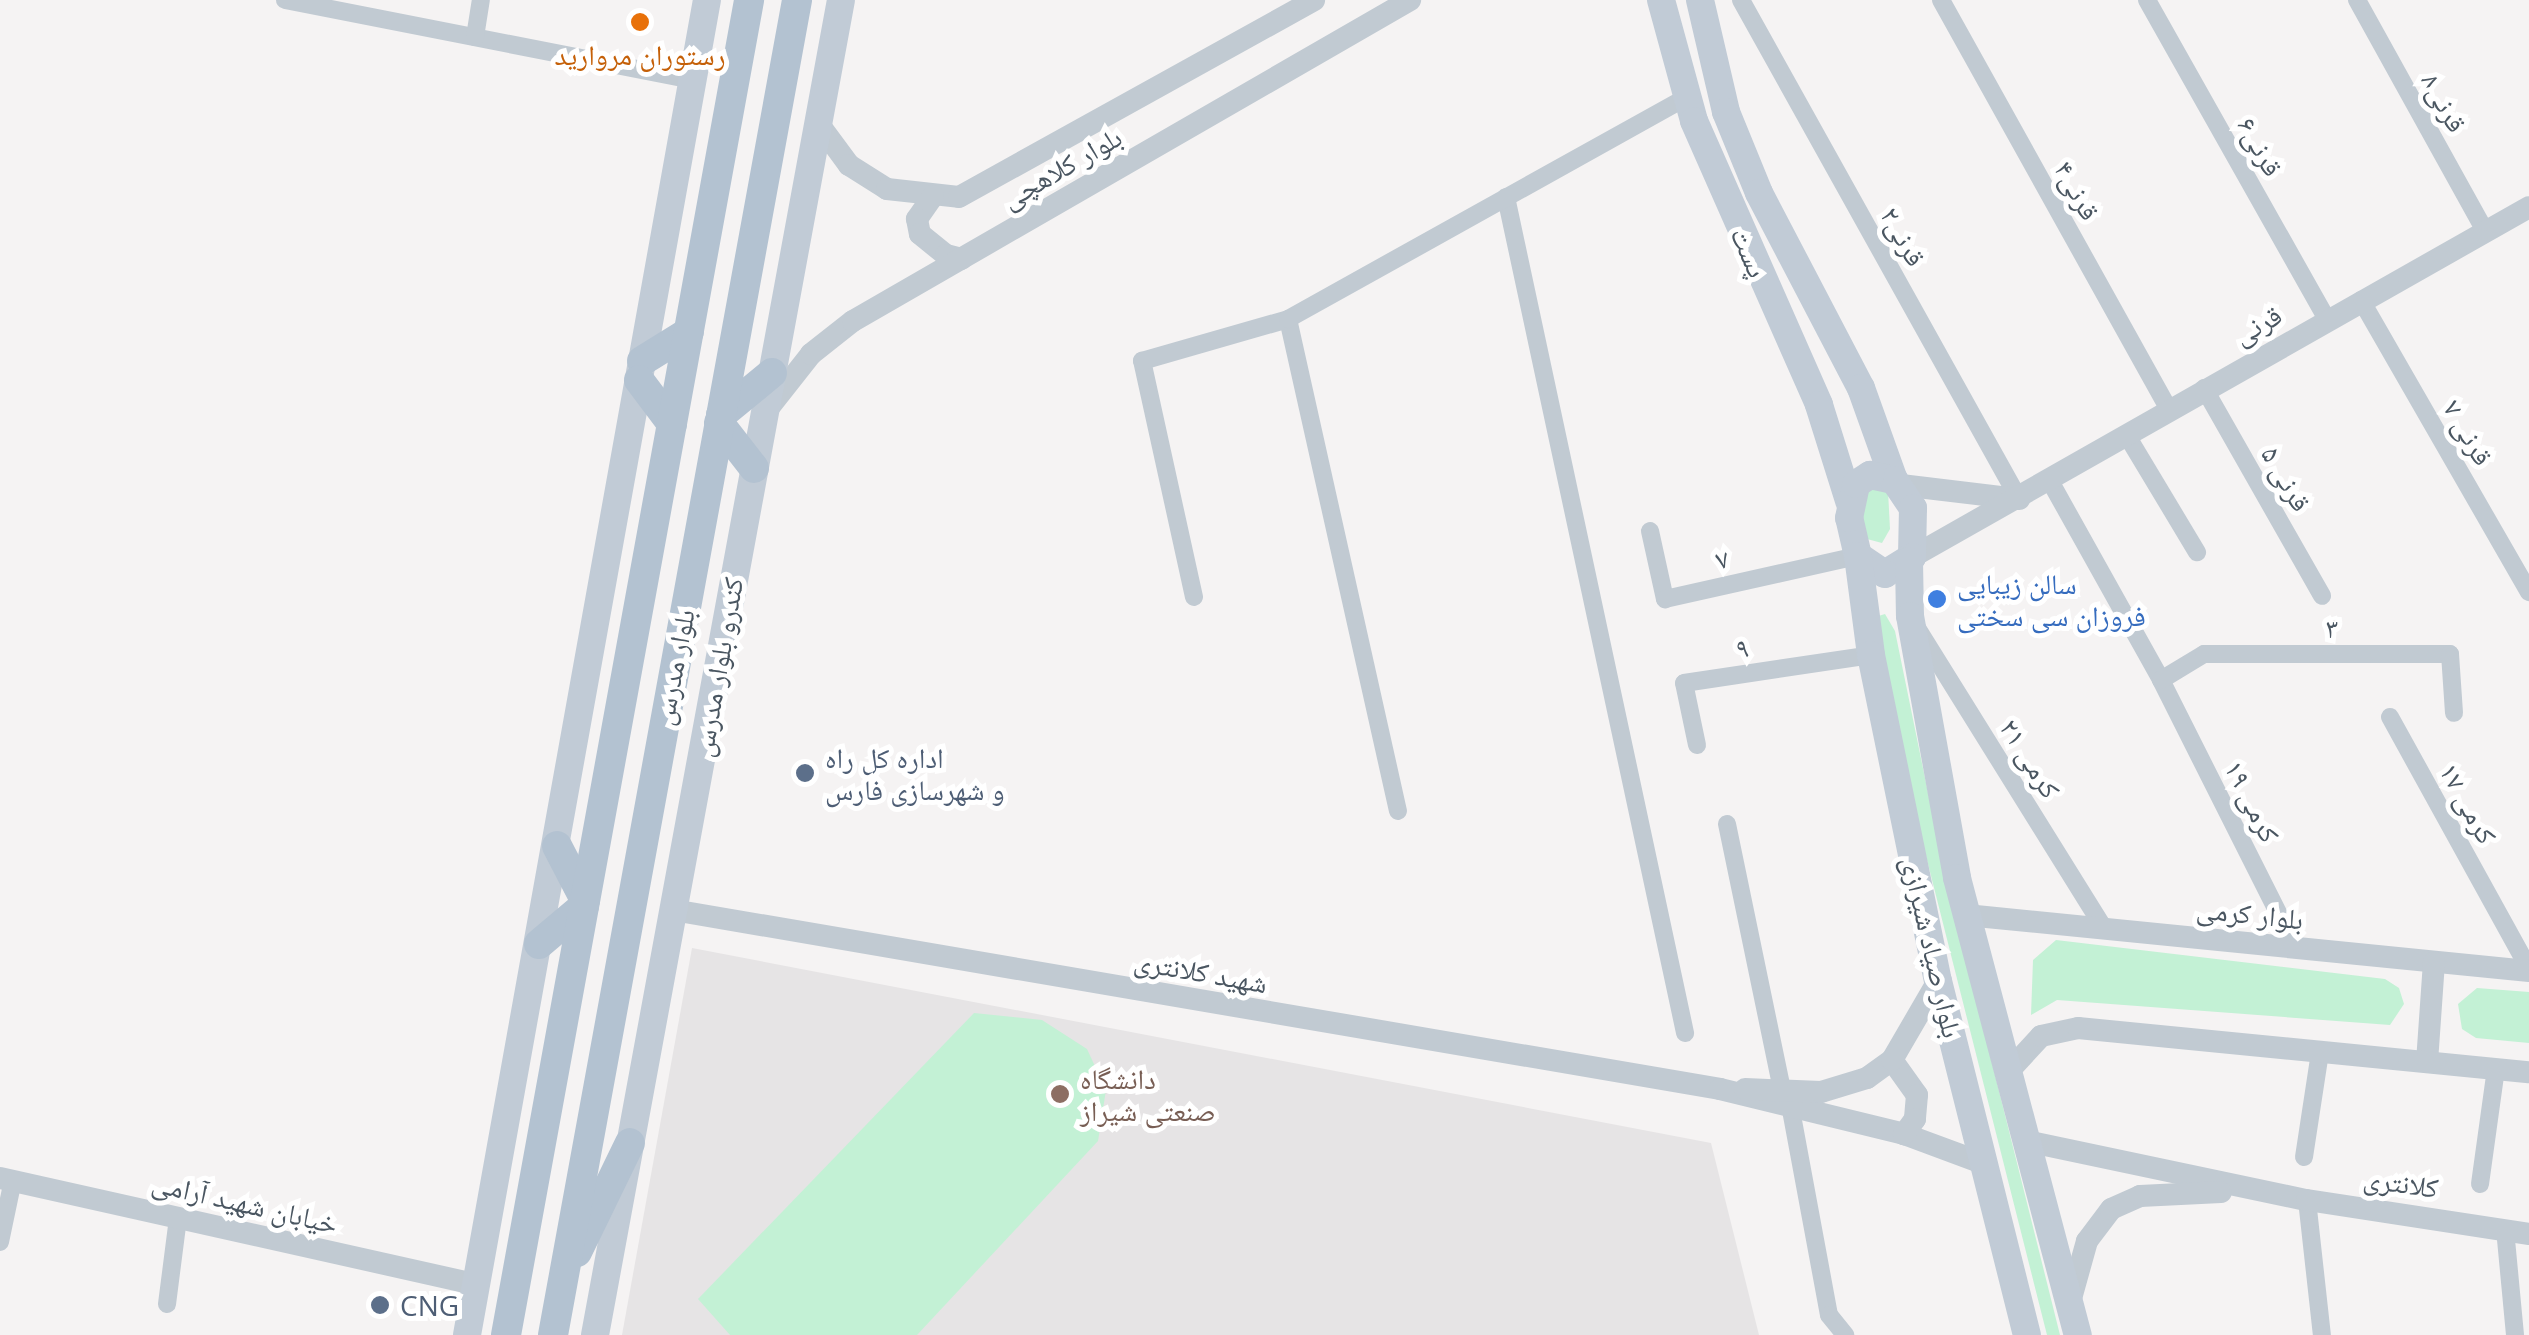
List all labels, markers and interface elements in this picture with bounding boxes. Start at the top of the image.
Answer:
marker: رستوران مروارید [629,11,651,33]
place label: رستوران مروارید [554,37,726,71]
street label: قرنی۸ [2415,66,2475,138]
street label: قرنی۶ [2231,110,2291,182]
street label: بلوار کلاهچی [995,119,1127,215]
street label: قرنی۴ [2048,154,2108,226]
street label: قرنی۲ [1874,200,1934,272]
street label: پست [1724,222,1776,282]
street label: قرنی [2227,297,2287,351]
street label: قرنی ۷ [2437,393,2501,471]
street label: قرنی ۵ [2255,439,2319,517]
street label: ۷ [1712,540,1732,576]
place label: سالن زیبایی فروزان سی سختی [1957,566,2146,632]
street label: کندرو بلوار مدرس [685,575,749,759]
marker: سالن زیبایی فروزان سی سختی [1926,588,1948,610]
street label: بلوار مدرس [645,606,701,728]
street label: ۳ [2326,610,2338,644]
street label: ۹ [1733,629,1751,665]
street label: کرمی ۲۱ [1994,712,2068,804]
place label: اداره کل راه و شهرسازی فارس [825,740,1005,806]
street label: کرمی ۱۹ [2218,754,2288,848]
street label: کرمی ۱۷ [2433,757,2505,849]
marker: اداره کل راه و شهرسازی فارس [794,762,816,784]
street label: بلوار صیاد شیرازی [1896,853,1970,1041]
street label: بلوار کرمی [2195,891,2305,935]
street label: شهید کلانتری [1132,943,1270,999]
place label: دانشگاه صنعتی شیراز [1080,1061,1216,1127]
marker: دانشگاه صنعتی شیراز [1049,1083,1071,1105]
street label: کلانتری [2361,1160,2441,1204]
street label: خیابان شهید آرامی [149,1164,341,1240]
place label: CNG [400,1288,459,1322]
marker: CNG [369,1294,391,1316]

